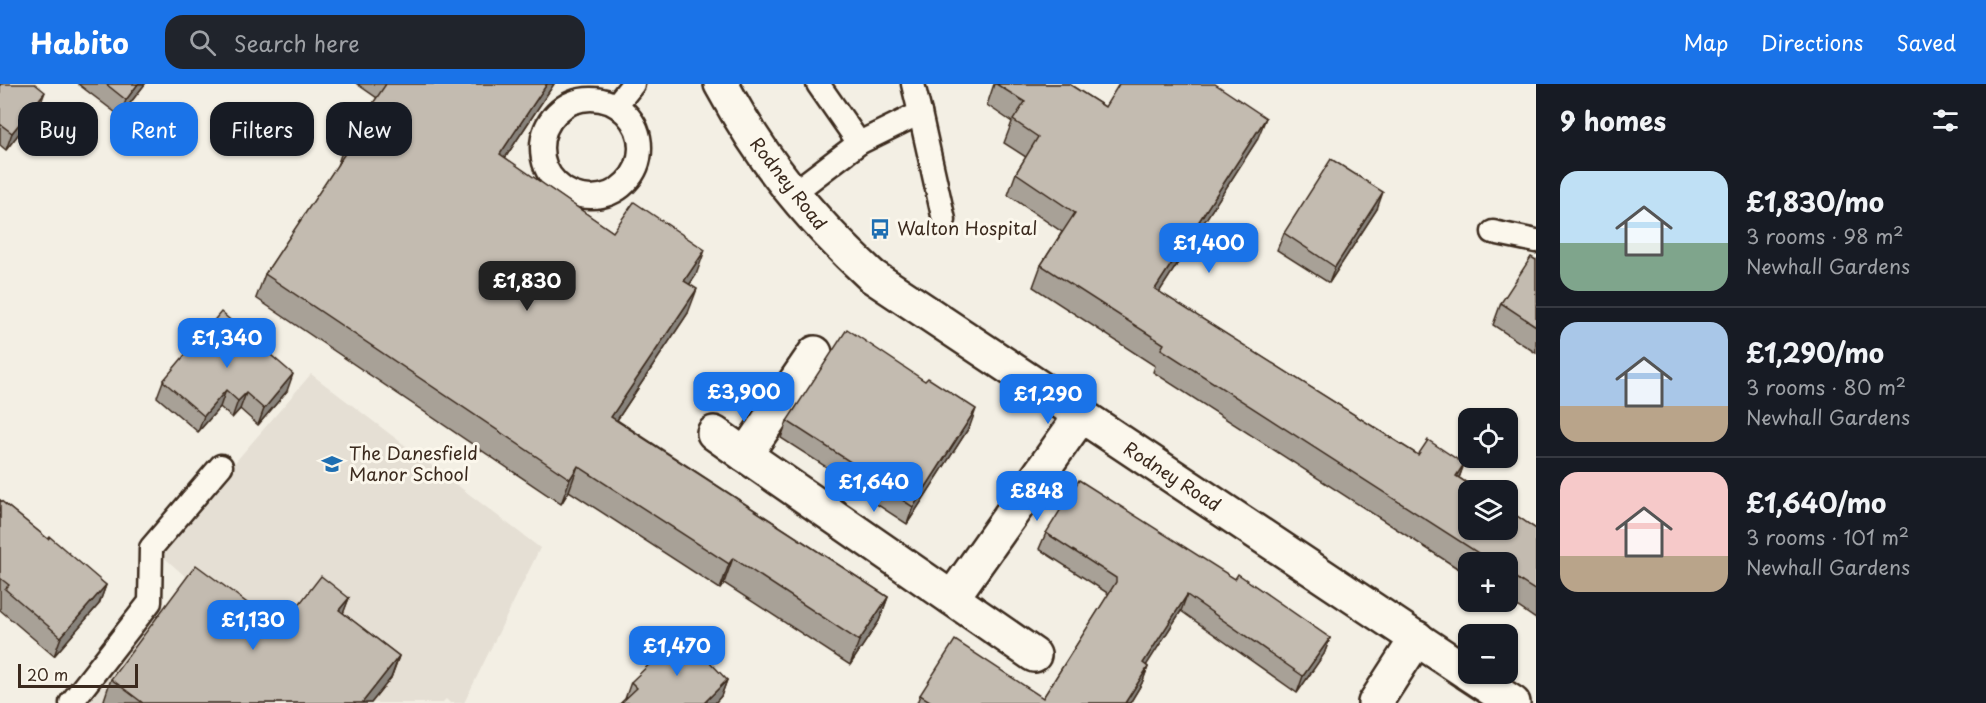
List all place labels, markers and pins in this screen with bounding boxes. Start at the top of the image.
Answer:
place label: Walton Hospital [897,214,1037,241]
bus stop icon: Walton Hospital [868,217,892,241]
pin: £1,400 [1160,223,1258,274]
pin: £1,830 [478,261,576,312]
pin: £1,340 [178,318,276,369]
pin: £3,900 [695,372,793,423]
pin: £1,290 [999,374,1097,425]
place label: The Danesfield Manor School [349,439,478,487]
school or university icon: The Danesfield Manor School [320,452,344,476]
pin: £1,640 [825,462,923,513]
pin: £848 [1001,471,1073,522]
pin: £1,130 [204,600,302,651]
pin: £1,470 [628,626,726,677]

